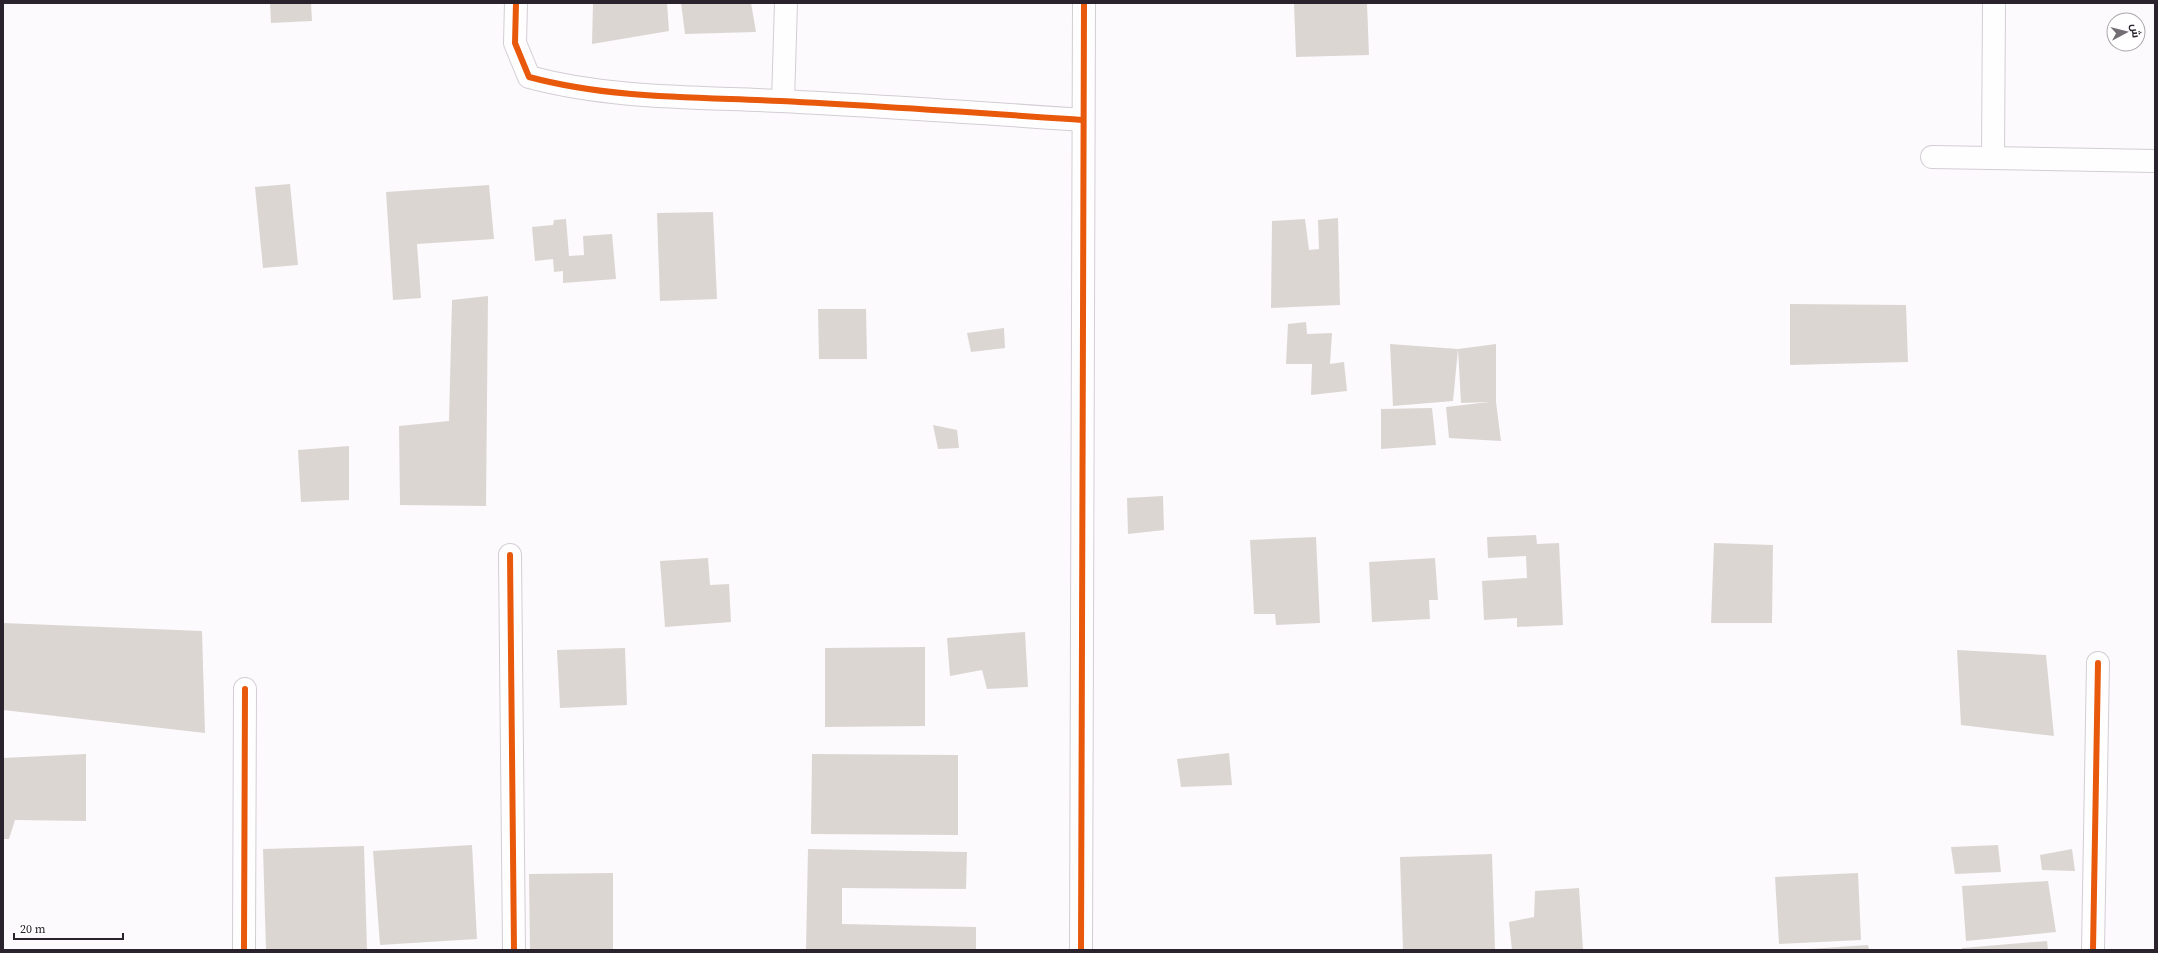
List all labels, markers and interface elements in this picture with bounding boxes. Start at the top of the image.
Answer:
north arrow [2106,12,2146,52]
text: ش [2127,23,2144,39]
scale bar [14,915,123,941]
text: 20 m [20,921,46,937]

